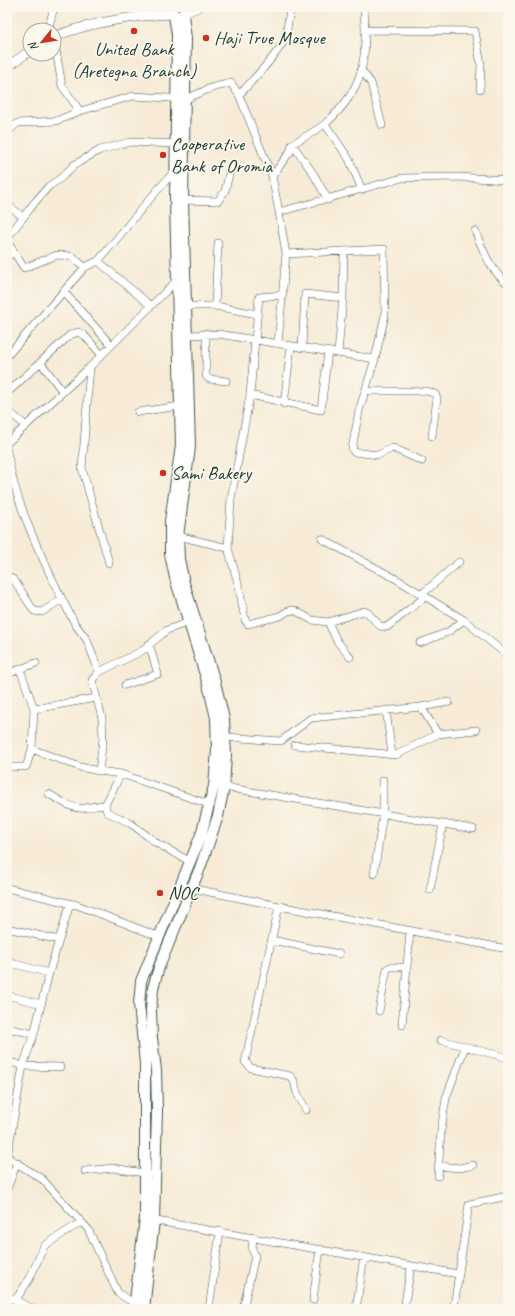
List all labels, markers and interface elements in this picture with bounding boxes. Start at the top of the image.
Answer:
north arrow [22,22,62,62]
marker: United Bank (Aretegna Branch) [129,26,139,36]
place label: Haji True Mosque [214,26,326,50]
marker: Haji True Mosque [201,33,211,43]
place label: United Bank (Aretegna Branch) [72,37,198,83]
text: N [24,39,41,53]
place label: Cooperative Bank of Oromia [171,132,273,178]
marker: Cooperative Bank of Oromia [158,150,168,160]
place label: Sami Bakery [171,461,253,485]
marker: Sami Bakery [158,468,168,478]
place label: NOC [168,881,201,905]
marker: NOC [155,888,165,898]

